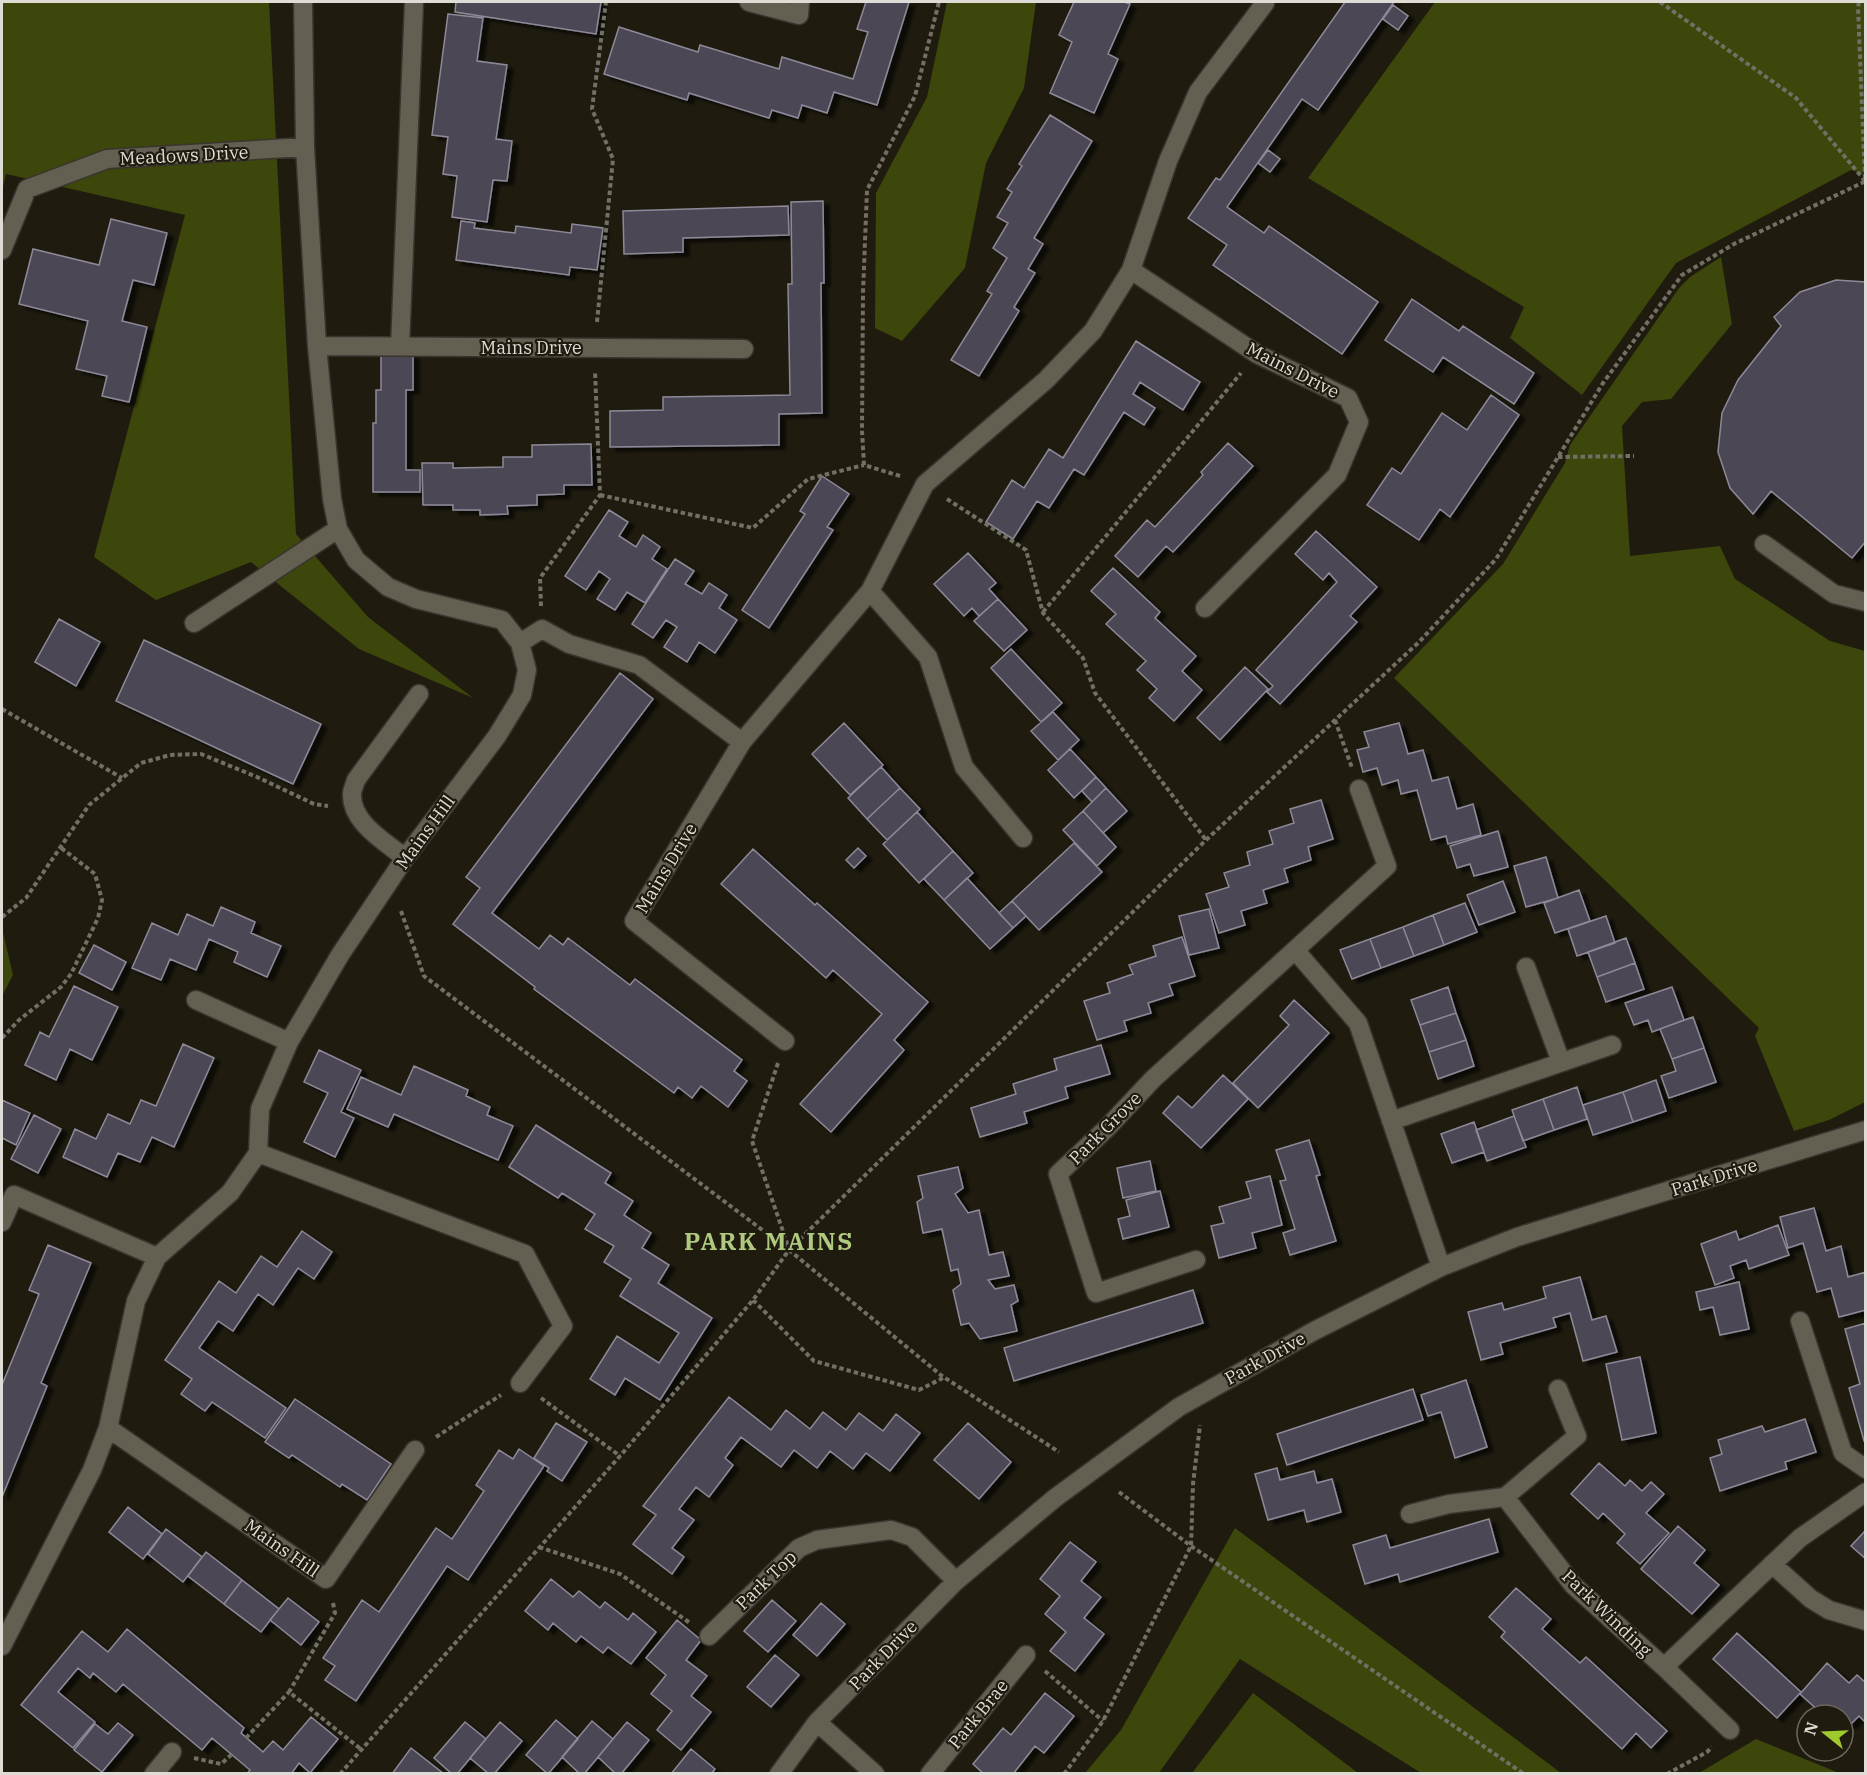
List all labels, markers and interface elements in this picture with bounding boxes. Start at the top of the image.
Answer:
street label: Meadows Drive [119,140,249,170]
street label: Mains Drive [480,336,582,359]
street label: Mains Drive [1243,337,1343,403]
street label: Mains Hill [390,790,460,874]
street label: Mains Drive [630,819,702,917]
street label: Park Grove [1064,1087,1146,1169]
street label: Park Drive [1668,1153,1760,1201]
district label: PARK MAINS [684,1225,854,1257]
street label: Park Drive [1221,1326,1309,1390]
street label: Mains Hill [240,1514,324,1582]
street label: Park Top [731,1545,801,1615]
street label: Park Winding [1557,1565,1657,1662]
street label: Park Drive [844,1615,922,1695]
street label: Park Brae [943,1675,1013,1753]
north arrow [1795,1703,1855,1763]
text: N [1799,1719,1822,1737]

